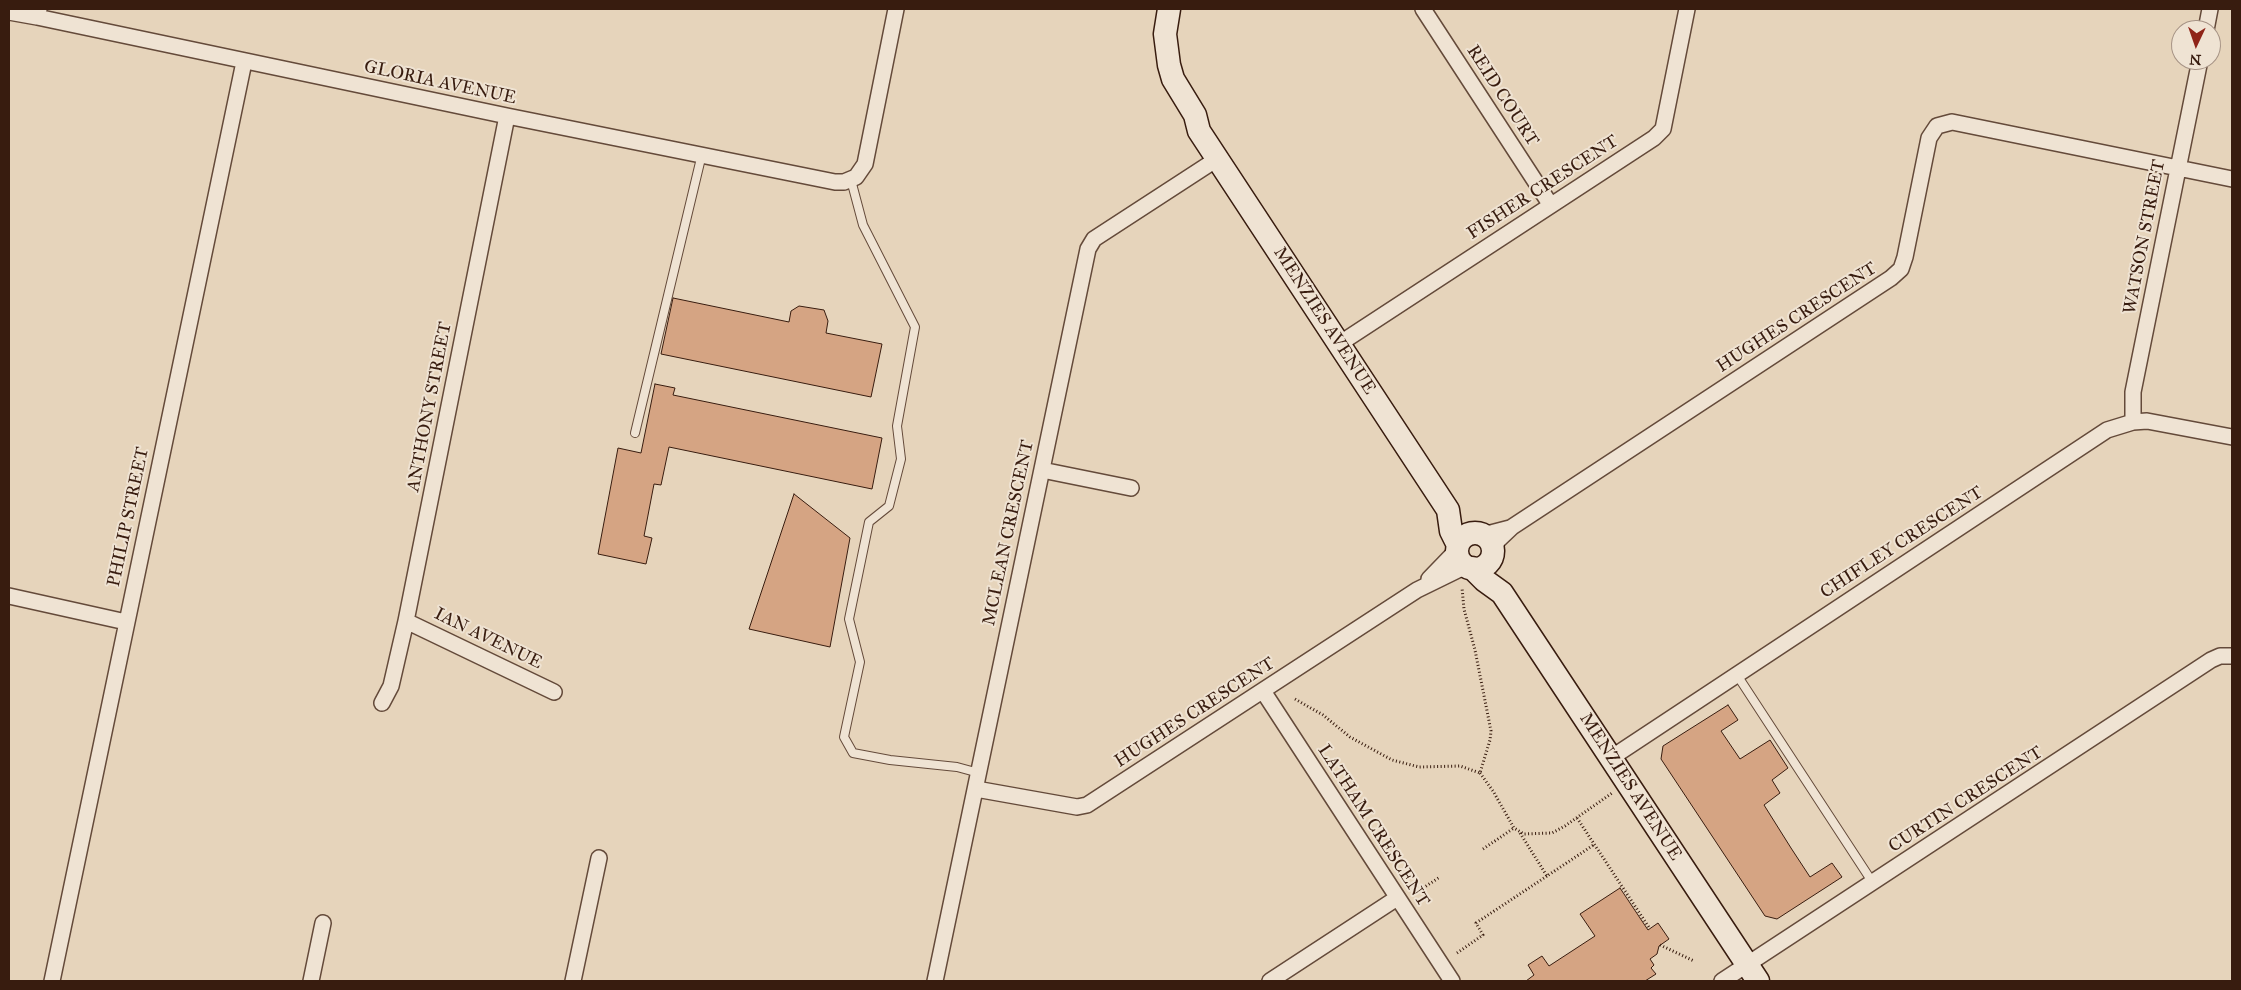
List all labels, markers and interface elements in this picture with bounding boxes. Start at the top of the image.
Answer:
north arrow [2171,20,2221,70]
street label: REID COURT [1461,41,1543,151]
text: N [2189,51,2202,68]
street label: GLORIA AVENUE [362,56,518,110]
street label: FISHER CRESCENT [1463,131,1623,245]
street label: WATSON STREET [2119,158,2171,316]
street label: MENZIES AVENUE [1268,243,1380,399]
street label: HUGHES CRESCENT [1713,258,1881,378]
street label: ANTHONY STREET [403,320,457,494]
street label: MCLEAN CRESCENT [979,438,1039,628]
street label: PHILIP STREET [104,445,154,589]
street label: CHIFLEY CRESCENT [1817,482,1987,604]
street label: IAN AVENUE [430,604,546,674]
street label: HUGHES CRESCENT [1111,653,1279,773]
street label: MENZIES AVENUE [1574,709,1686,865]
street label: LATHAM CRESCENT [1313,741,1433,911]
street label: CURTIN CRESCENT [1885,742,2047,858]

